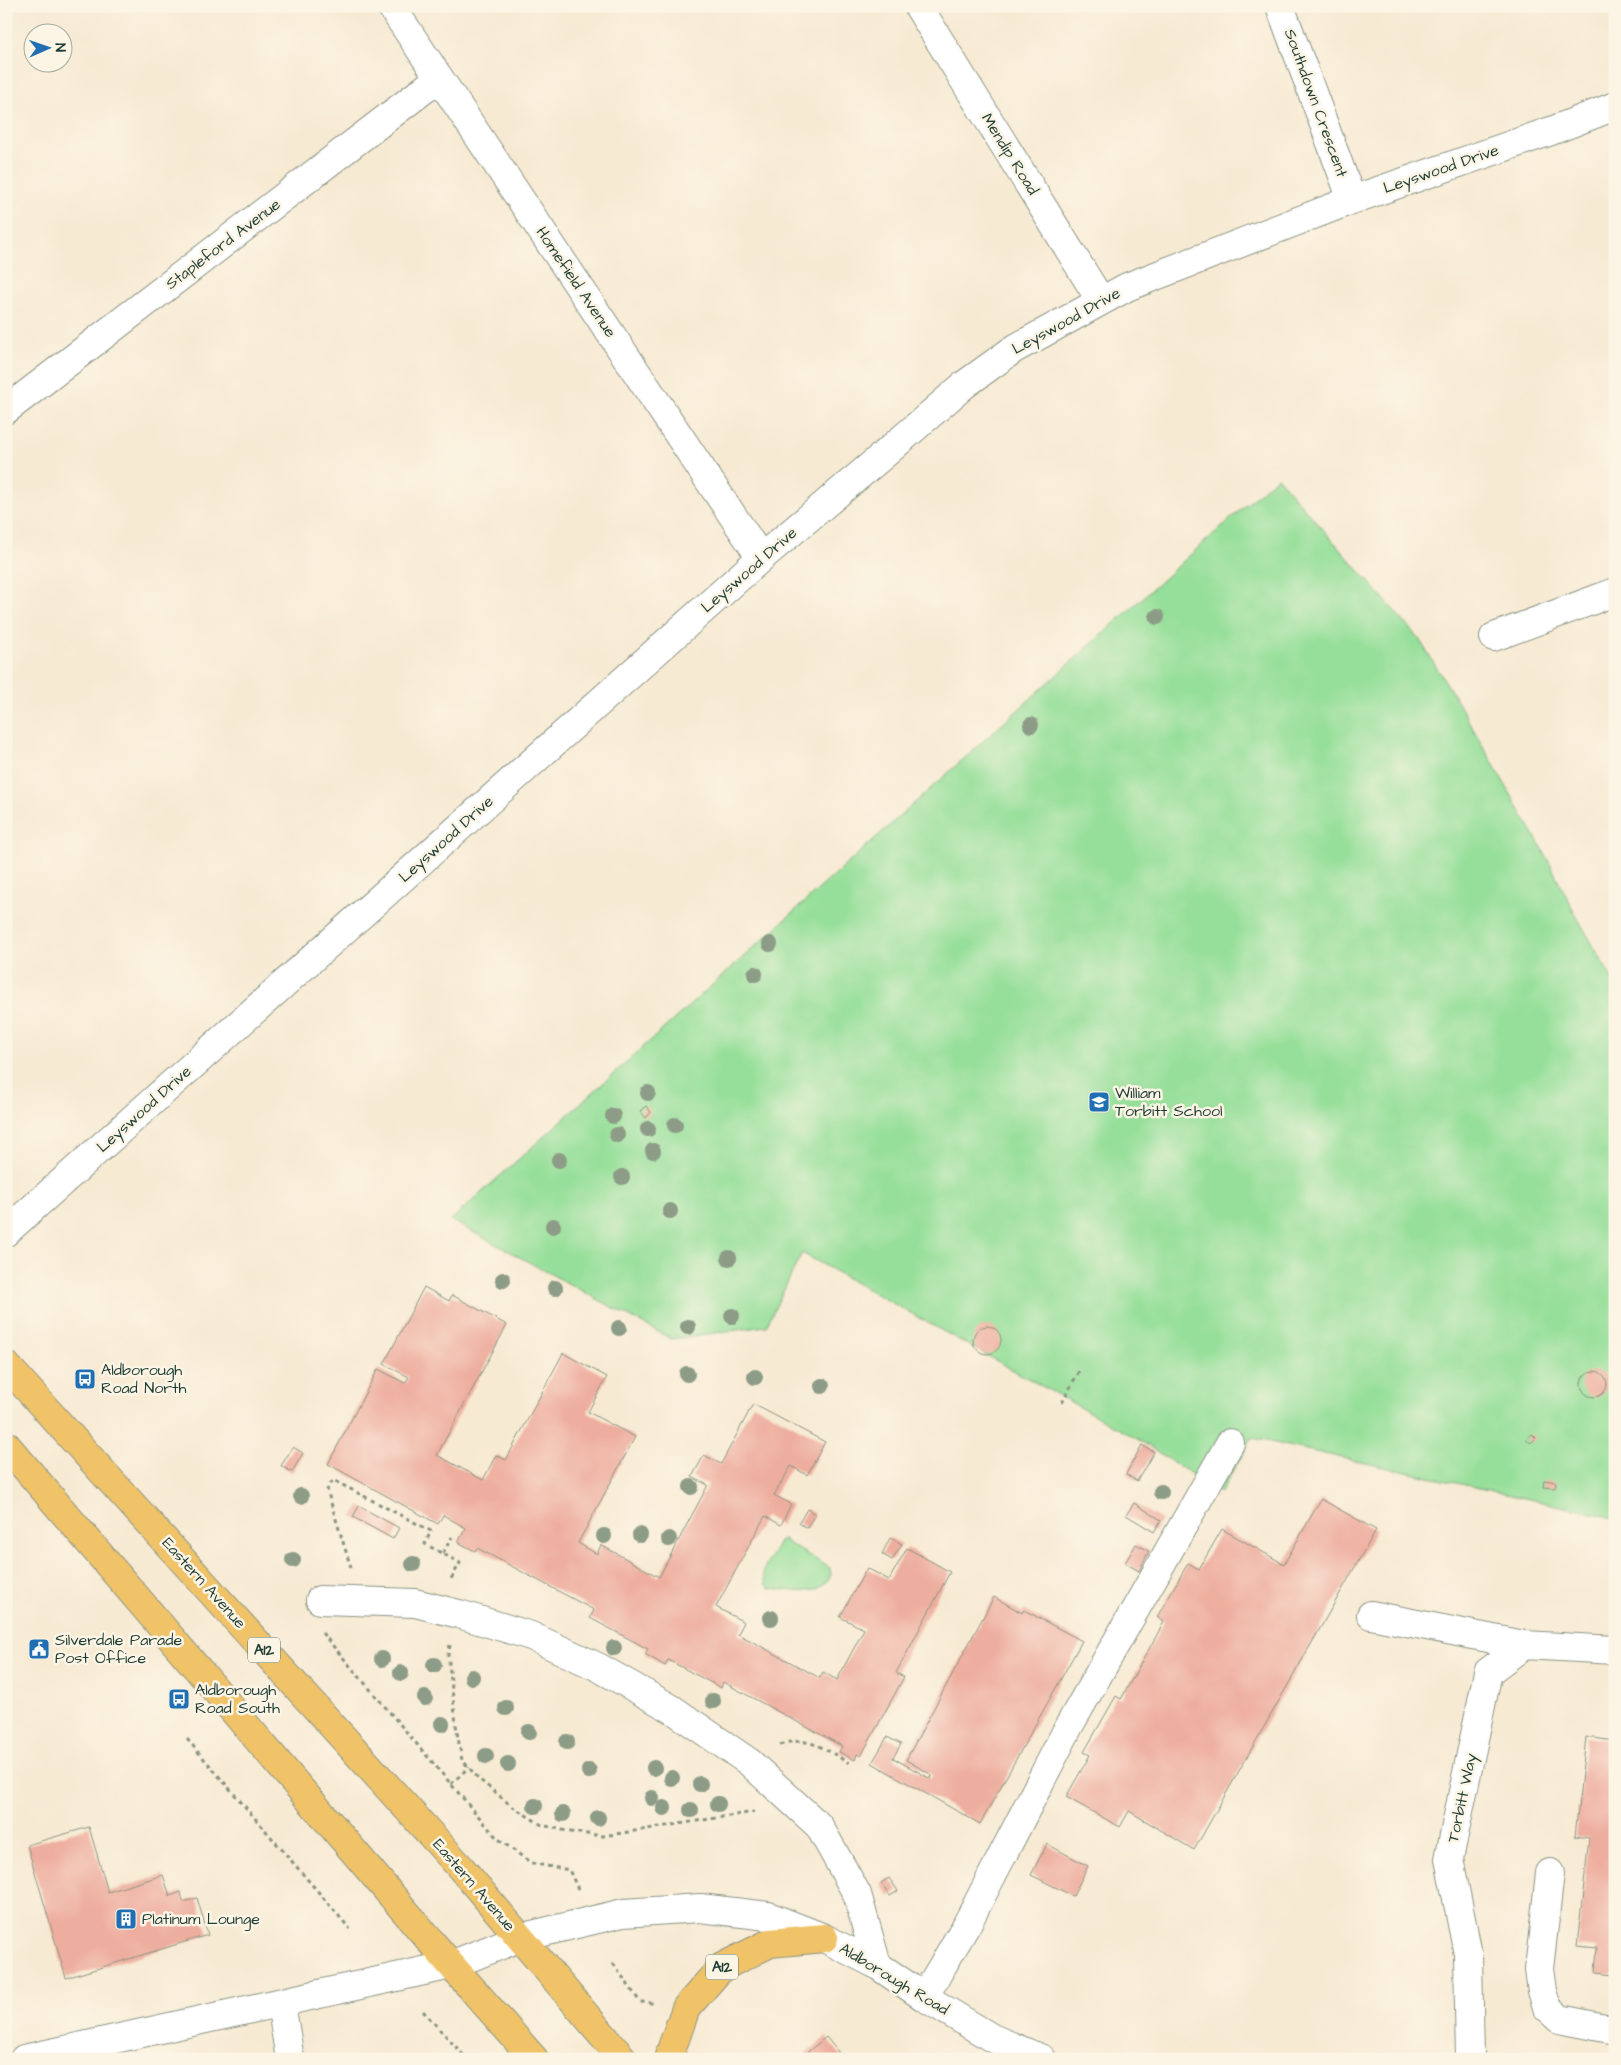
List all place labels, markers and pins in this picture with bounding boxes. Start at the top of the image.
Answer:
place label: William Torbitt School [1115,1082,1222,1122]
school or university icon: William Torbitt School [1087,1090,1111,1114]
place label: Aldborough Road North [101,1359,186,1399]
bus stop icon: Aldborough Road North [73,1367,97,1391]
place label: Silverdale Parade Post Office [55,1629,182,1669]
public building icon: Silverdale Parade Post Office [27,1637,51,1661]
place label: Aldborough Road South [195,1679,280,1719]
bus stop icon: Aldborough Road South [167,1687,191,1711]
building icon: Platinum Lounge [114,1907,138,1931]
place label: Platinum Lounge [142,1908,260,1931]

